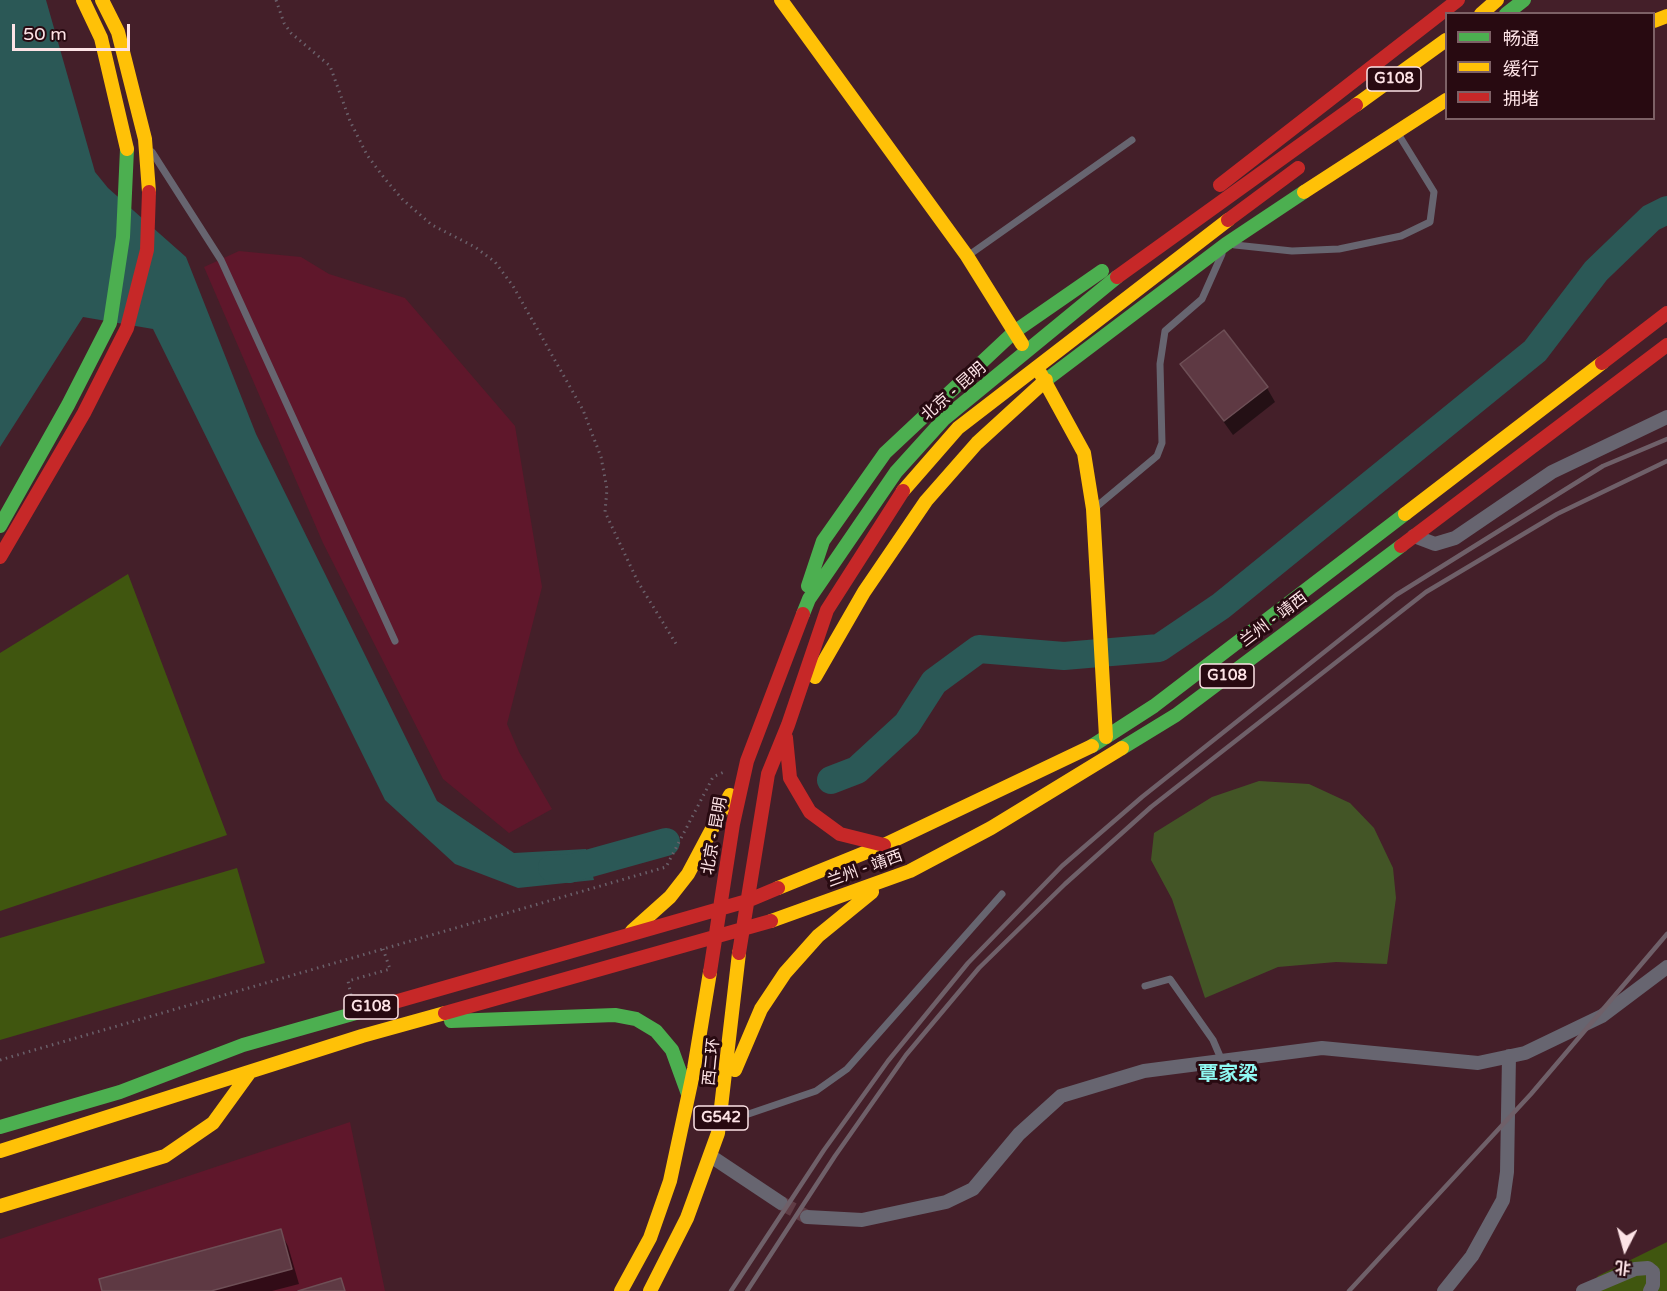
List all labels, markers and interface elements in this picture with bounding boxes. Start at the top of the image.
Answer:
scale bar [15,12,134,50]
legend [1445,12,1655,120]
text: 50 m [23,23,67,45]
text: 畅通 [1503,28,1539,50]
text: 缓行 [1503,58,1539,80]
road number: G108 [1367,67,1421,91]
text: 拥堵 [1503,88,1539,110]
street label: 北京 - 昆明 [918,359,990,425]
street label: 兰州 - 靖西 [1237,589,1311,651]
road number: G108 [1200,664,1254,688]
street label: 北京 - 昆明 [699,796,731,876]
street label: 兰州 - 靖西 [825,846,905,892]
road number: G108 [344,995,398,1019]
street label: 西二环 [700,1037,724,1087]
district label: 覃家梁 [1198,1063,1258,1087]
road number: G542 [694,1106,748,1130]
north arrow [1595,1219,1655,1279]
text: 北 [1614,1256,1632,1278]

